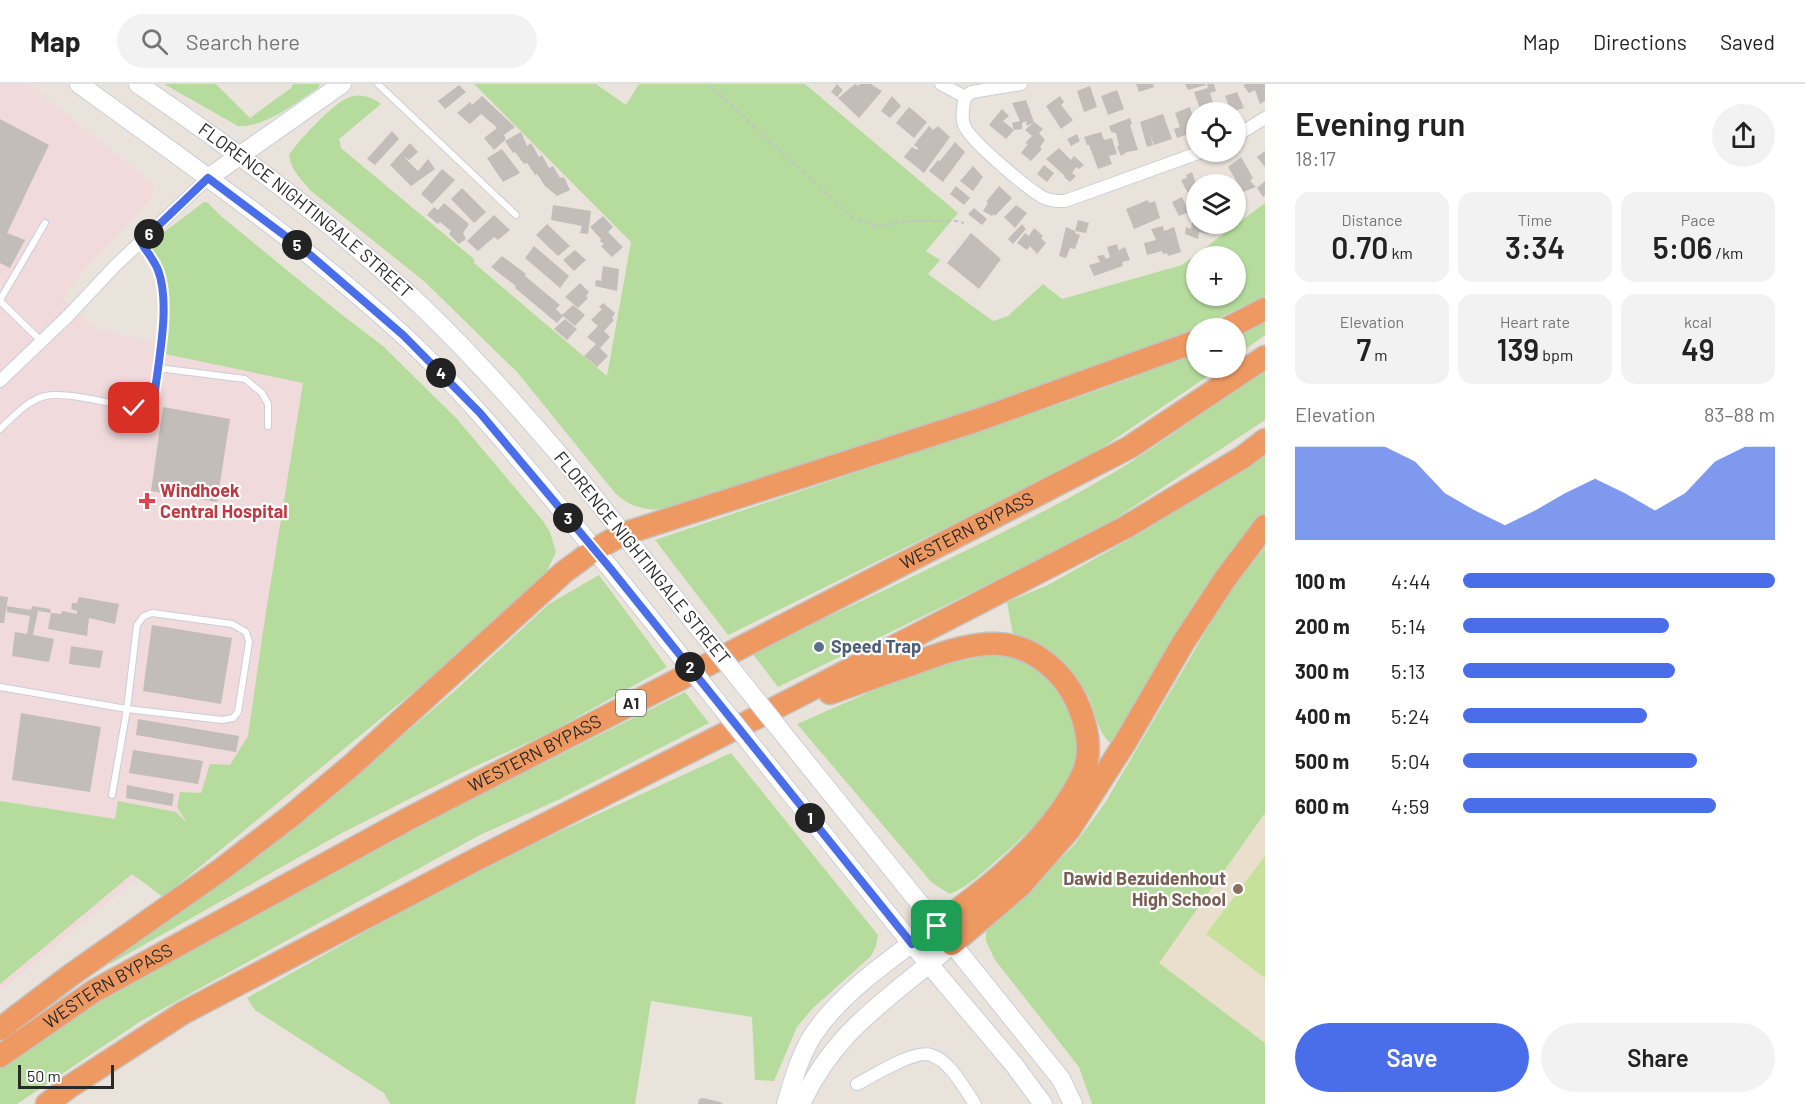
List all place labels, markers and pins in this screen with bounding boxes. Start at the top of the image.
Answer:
pin: 6 [134,219,164,249]
pin: 5 [282,230,312,260]
pin: 4 [426,358,456,388]
pin [108,382,159,433]
place label: Windhoek Central Hospital [160,479,288,522]
marker: Windhoek Central Hospital [138,492,156,510]
pin: 3 [553,503,583,533]
place label: Speed Trap [831,635,921,657]
marker: Speed Trap [812,640,826,654]
pin: 2 [675,652,705,682]
pin: 1 [795,803,825,833]
place label: Dawid Bezuidenhout High School [1063,867,1226,910]
marker: Dawid Bezuidenhout High School [1231,882,1245,896]
pin [911,900,962,951]

